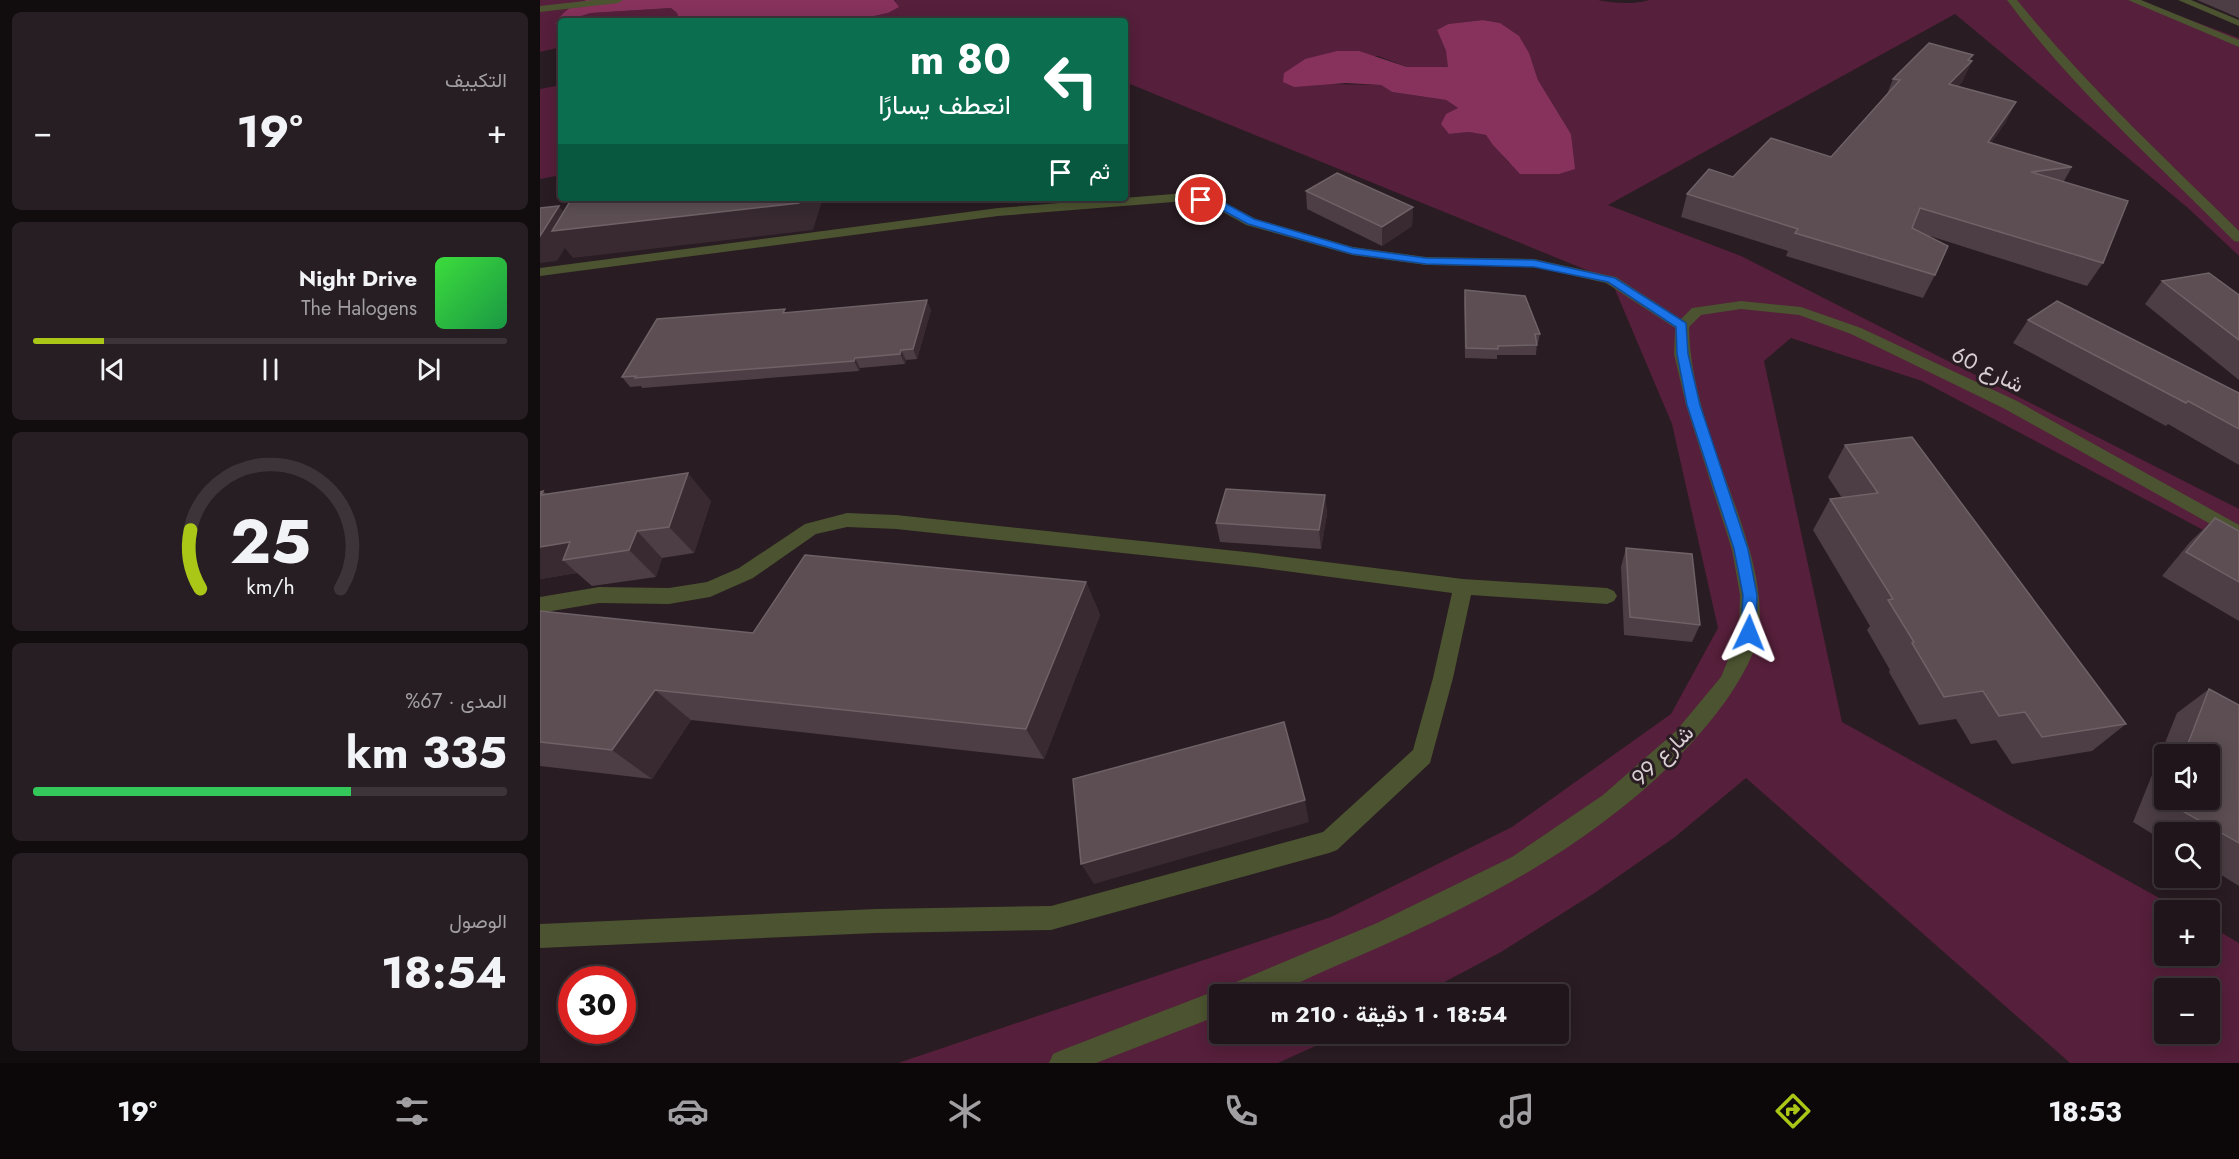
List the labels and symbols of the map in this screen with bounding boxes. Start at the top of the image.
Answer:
pin [1175,174,1226,225]
street label: شارع 60 [1947,338,2029,400]
position arrow [1717,601,1781,665]
street label: شارع 99 [1623,717,1701,793]
speed limit sign: 30 [558,966,636,1044]

